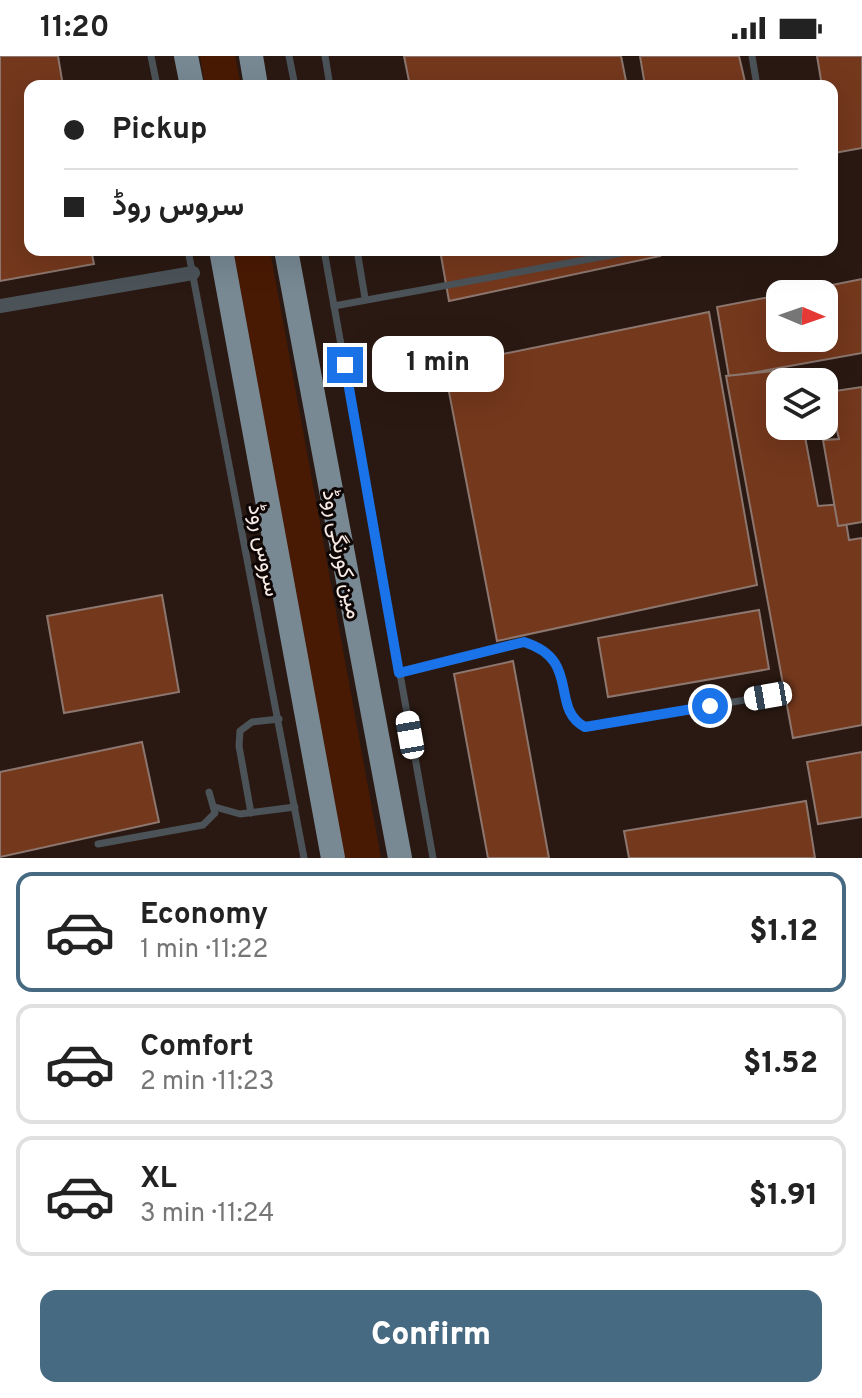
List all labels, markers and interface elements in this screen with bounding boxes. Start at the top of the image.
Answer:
text: 11:20 [40,10,109,47]
text: Pickup [112,112,207,149]
text: سروس روڈ [112,189,244,226]
north arrow [766,280,838,352]
map controls [766,280,838,440]
callout: 1 min [373,337,505,393]
route end [327,347,363,383]
text: 1 min [406,347,470,380]
button: layers [766,368,838,440]
street label: مین کورنگی روڈ [315,487,366,622]
street label: سروس روڈ [240,502,285,599]
car [742,680,794,712]
route start [692,688,728,724]
car [394,709,426,761]
icon: car [44,896,116,968]
text: Economy [140,897,268,934]
text: $1.12 [749,914,818,951]
text: 1 min · 11:22 [140,934,268,967]
icon: car [44,1028,116,1100]
text: Comfort [140,1029,253,1066]
text: $1.52 [743,1046,818,1083]
text: 2 min · 11:23 [140,1066,274,1099]
icon: car [44,1160,116,1232]
text: XL [140,1161,177,1198]
text: $1.91 [749,1178,818,1215]
text: 3 min · 11:24 [140,1198,274,1231]
button: Confirm [40,1290,822,1382]

